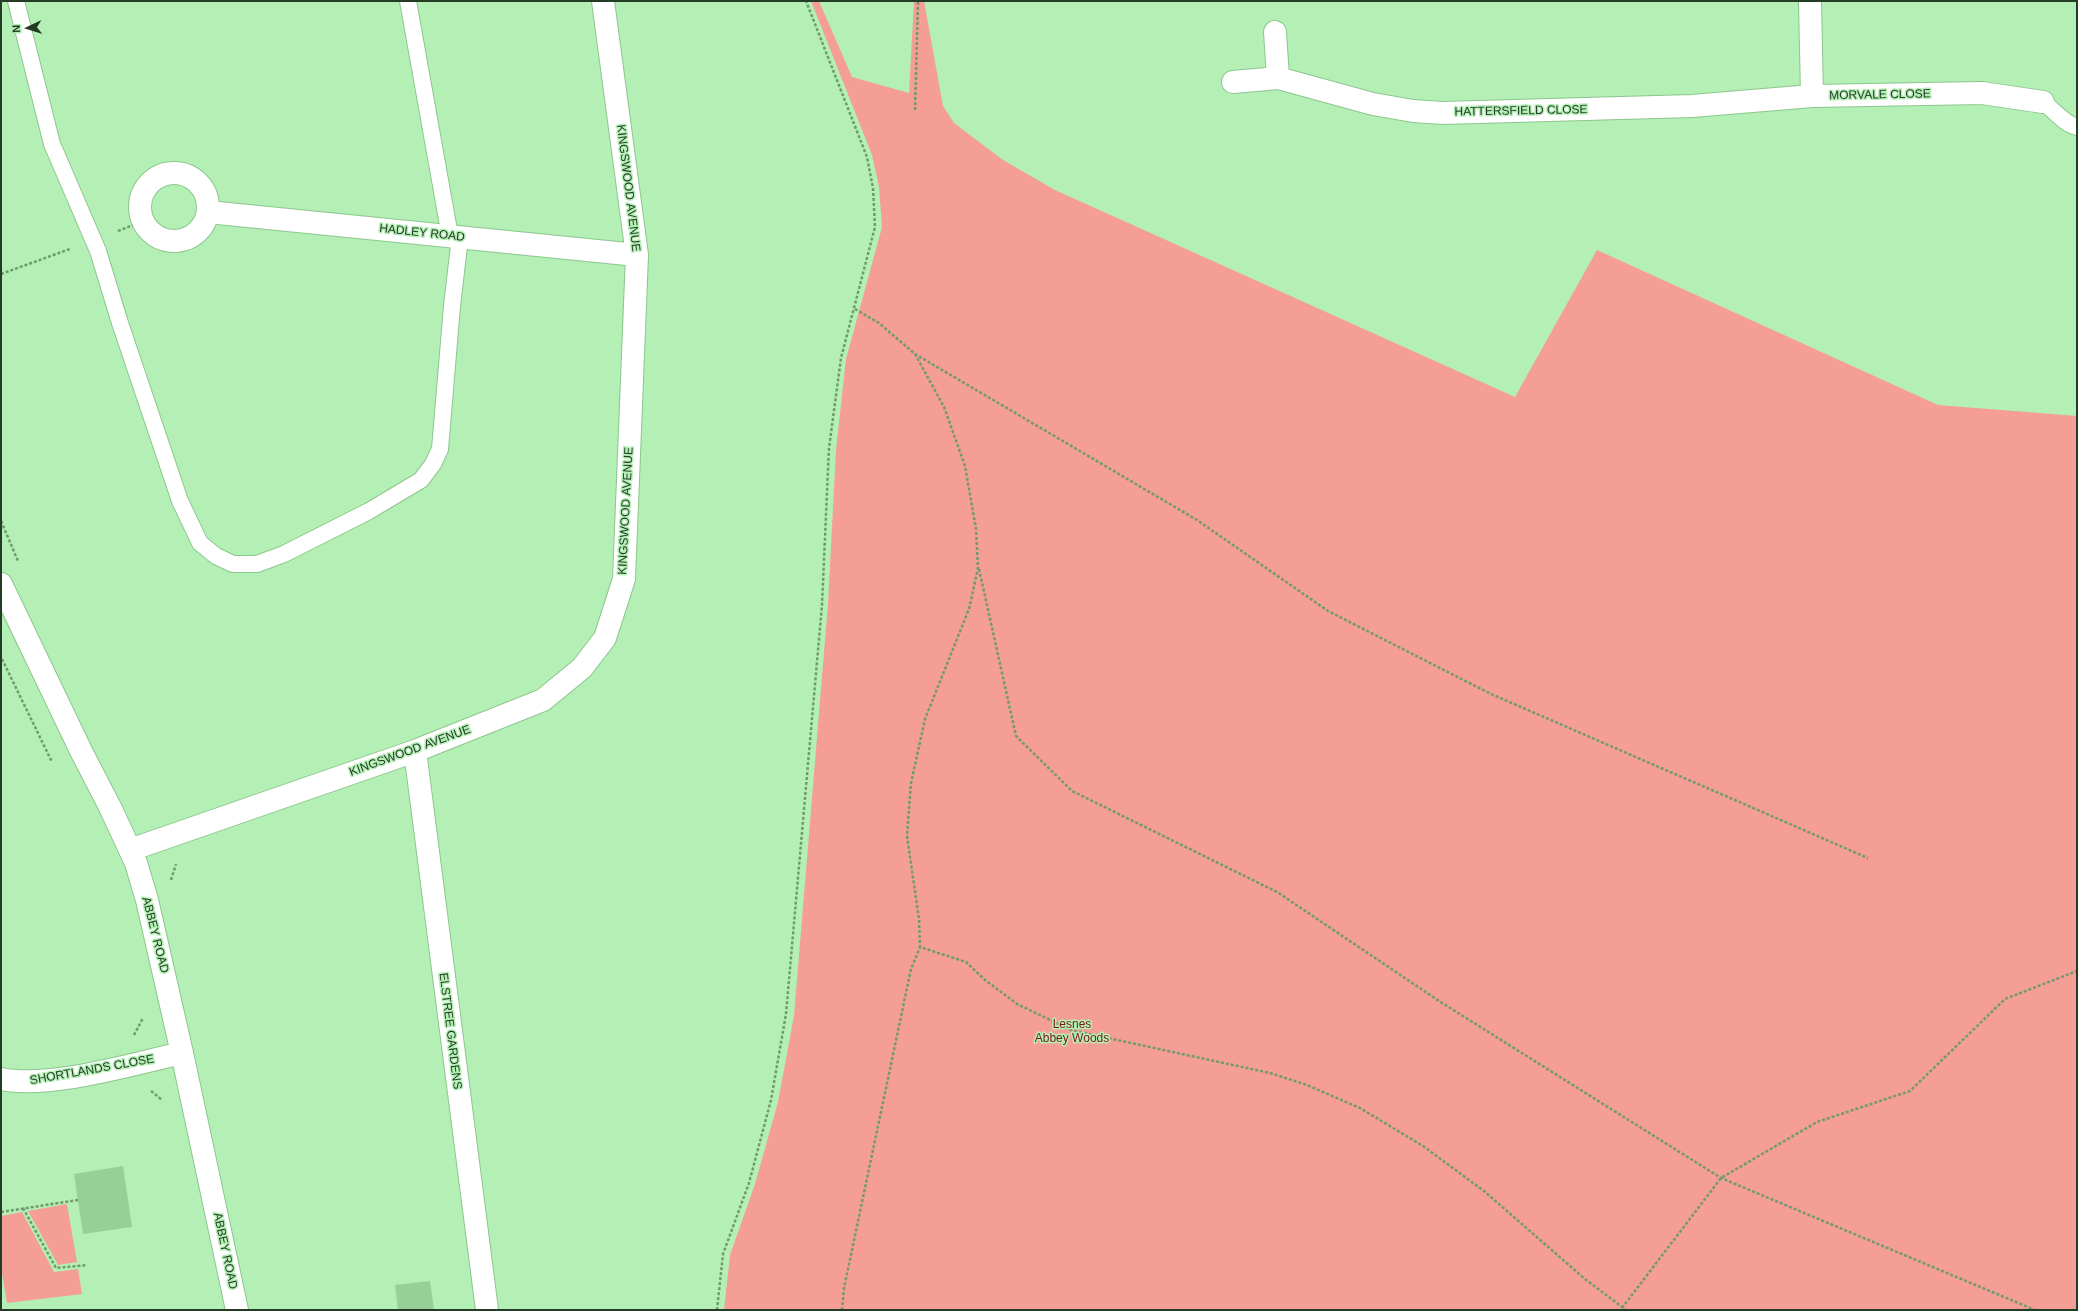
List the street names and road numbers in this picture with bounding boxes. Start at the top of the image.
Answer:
street label: MORVALE CLOSE [1829,87,1931,103]
street label: HATTERSFIELD CLOSE [1454,103,1588,119]
street label: KINGSWOOD AVENUE [613,124,643,252]
street label: HADLEY ROAD [378,221,466,245]
street label: KINGSWOOD AVENUE [615,447,637,575]
street label: KINGSWOOD AVENUE [347,722,473,780]
street label: ABBEY ROAD [139,895,171,975]
street label: ELSTREE GARDENS [436,972,464,1090]
street label: SHORTLANDS CLOSE [29,1052,155,1088]
street label: ABBEY ROAD [210,1211,240,1291]

